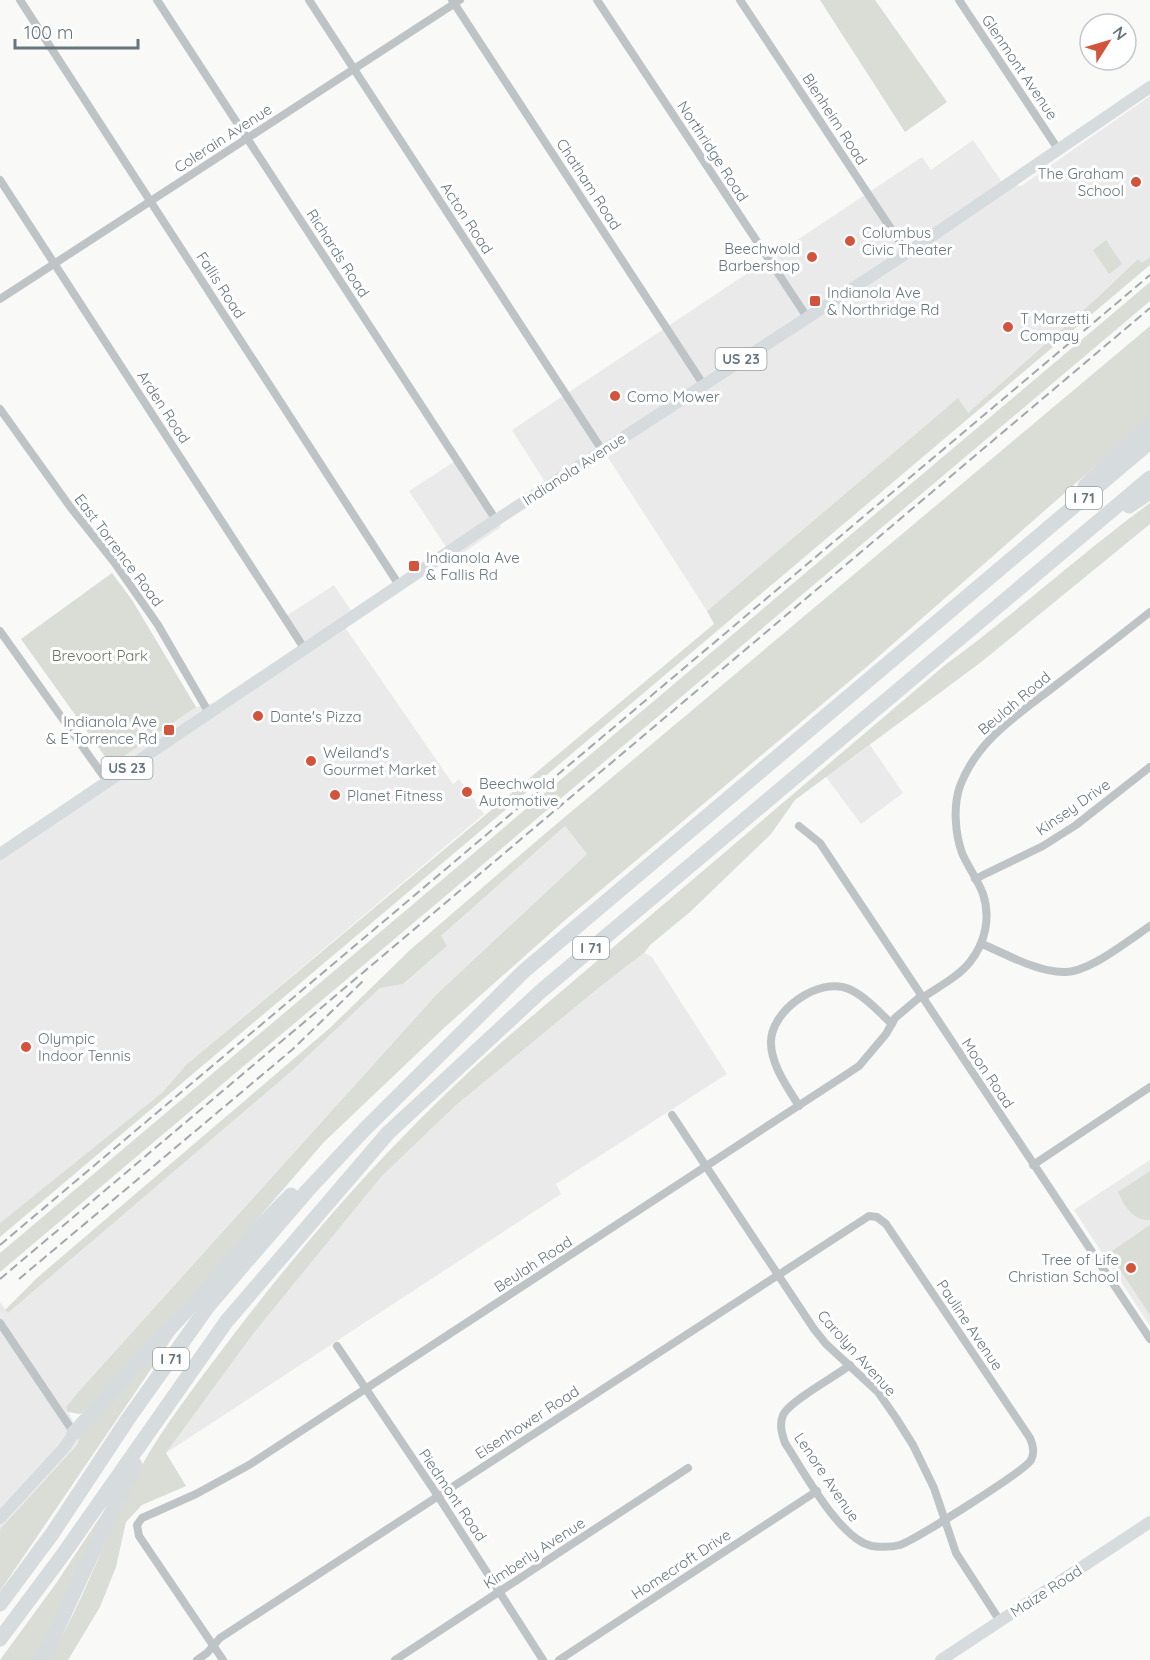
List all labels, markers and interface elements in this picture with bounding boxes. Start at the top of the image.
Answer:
street label: Glenmont Avenue [978,11,1062,123]
scale bar [15,12,138,50]
north arrow [1078,12,1138,72]
text: 100 m [24,21,73,44]
text: N [1108,22,1132,44]
street label: Blenheim Road [798,70,872,168]
street label: Northridge Road [673,97,753,205]
street label: Colerain Avenue [171,99,275,177]
street label: Chatham Road [552,135,626,233]
place label: The Graham School [1037,164,1124,200]
marker: The Graham School [1129,175,1143,189]
street label: Acton Road [437,179,497,257]
street label: Richards Road [302,205,374,301]
place label: Columbus Civic Theater [862,223,953,259]
marker: Columbus Civic Theater [843,234,857,248]
place label: Beechwold Barbershop [718,239,800,275]
street label: Fallis Road [192,248,250,322]
marker: Beechwold Barbershop [805,250,819,264]
place label: Indianola Ave & Northridge Rd [827,283,939,319]
marker: Indianola Ave & Northridge Rd [808,294,822,308]
place label: T Marzetti Compay [1020,309,1089,345]
marker: T Marzetti Compay [1001,320,1015,334]
road number: US 23 [716,348,766,370]
street label: Arden Road [134,367,194,447]
place label: Como Mower [627,387,720,406]
marker: Como Mower [608,389,622,403]
street label: Indianola Avenue [519,428,629,510]
road number: I 71 [1066,487,1102,509]
street label: East Torrence Road [70,490,168,610]
place label: Indianola Ave & Fallis Rd [426,548,520,584]
marker: Indianola Ave & Fallis Rd [407,559,421,573]
park label: Brevoort Park [52,646,148,665]
street label: Beulah Road [974,667,1054,739]
place label: Dante's Pizza [270,707,362,726]
marker: Dante's Pizza [251,709,265,723]
place label: Indianola Ave & E Torrence Rd [46,712,157,748]
marker: Indianola Ave & E Torrence Rd [162,723,176,737]
place label: Weiland's Gourmet Market [323,743,437,779]
marker: Weiland's Gourmet Market [304,754,318,768]
road number: US 23 [102,757,152,779]
place label: Beechwold Automotive [479,774,559,810]
street label: Kinsey Drive [1032,775,1114,839]
marker: Beechwold Automotive [460,785,474,799]
place label: Planet Fitness [347,786,443,805]
marker: Planet Fitness [328,788,342,802]
road number: I 71 [573,937,609,959]
place label: Olympic Indoor Tennis [38,1029,131,1065]
street label: Moon Road [958,1034,1018,1112]
marker: Olympic Indoor Tennis [19,1040,33,1054]
street label: Beulah Road [490,1232,576,1296]
place label: Tree of Life Christian School [1008,1250,1119,1286]
marker: Tree of Life Christian School [1124,1261,1138,1275]
street label: Pauline Avenue [933,1276,1007,1374]
street label: Carolyn Avenue [813,1306,901,1400]
road number: I 71 [153,1348,189,1370]
street label: Eisenhower Road [471,1381,583,1463]
street label: Lenore Avenue [790,1429,864,1525]
street label: Piedmont Road [415,1445,491,1545]
street label: Kimberly Avenue [480,1513,588,1593]
street label: Homecroft Drive [628,1525,734,1603]
street label: Maize Road [1007,1561,1085,1621]

